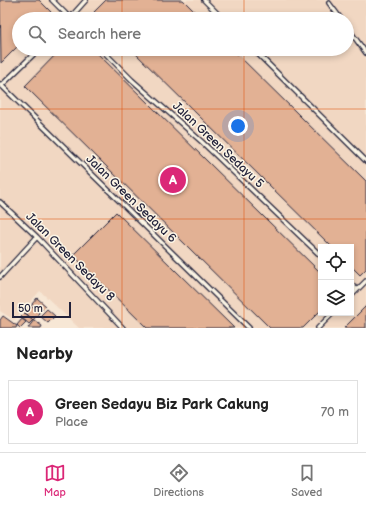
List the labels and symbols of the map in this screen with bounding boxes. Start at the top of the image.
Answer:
street label: Jalan Green Sedayu 5 [169,99,267,191]
your location [228,116,248,136]
street label: Jalan Green Sedayu 6 [83,152,179,246]
pin: A [160,165,186,195]
street label: Jalan Green Sedayu 8 [22,209,118,305]
scale bar [12,300,71,319]

